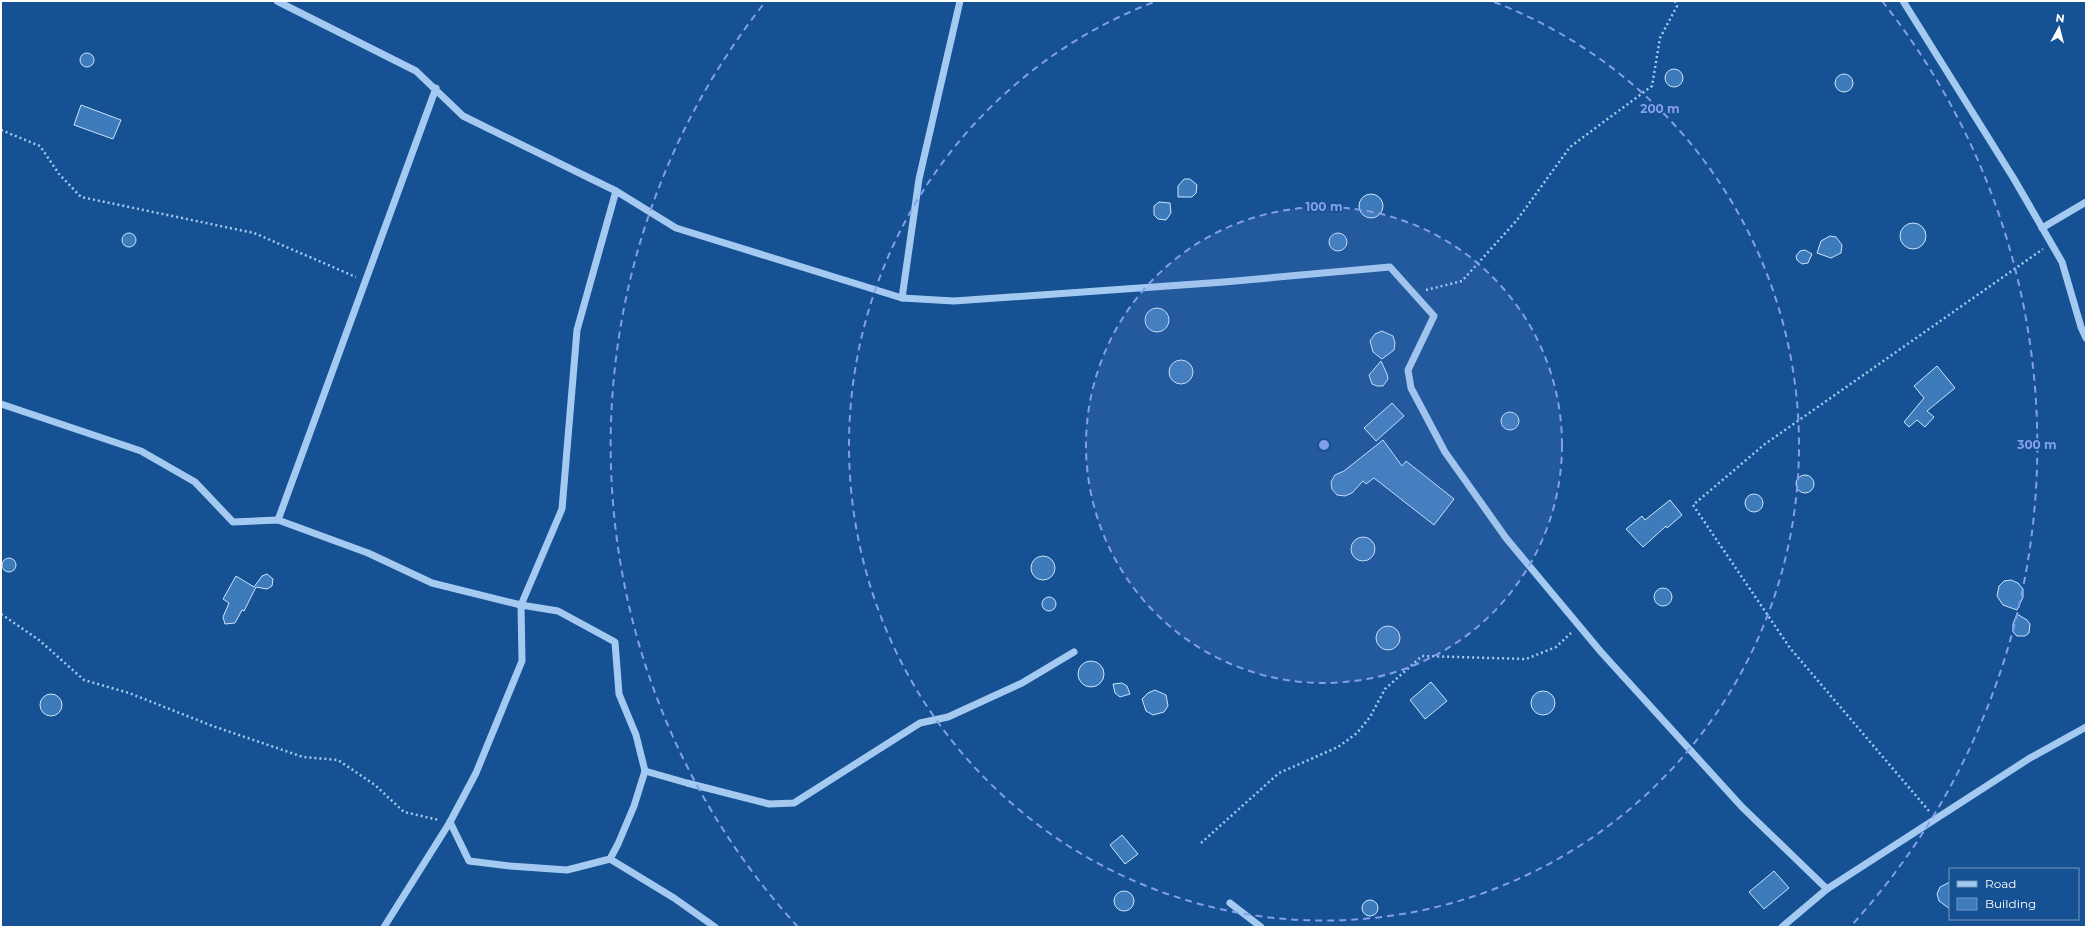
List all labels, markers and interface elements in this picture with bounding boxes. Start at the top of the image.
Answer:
north arrow [2039,8,2079,48]
text: N [2055,11,2065,26]
text: 200 m [1640,101,1680,116]
text: 100 m [1306,199,1342,214]
text: 300 m [2016,437,2057,452]
centre of rings [1317,438,1331,452]
legend [1949,868,2079,920]
text: Road [1985,876,2016,891]
text: Building [1985,896,2036,911]

